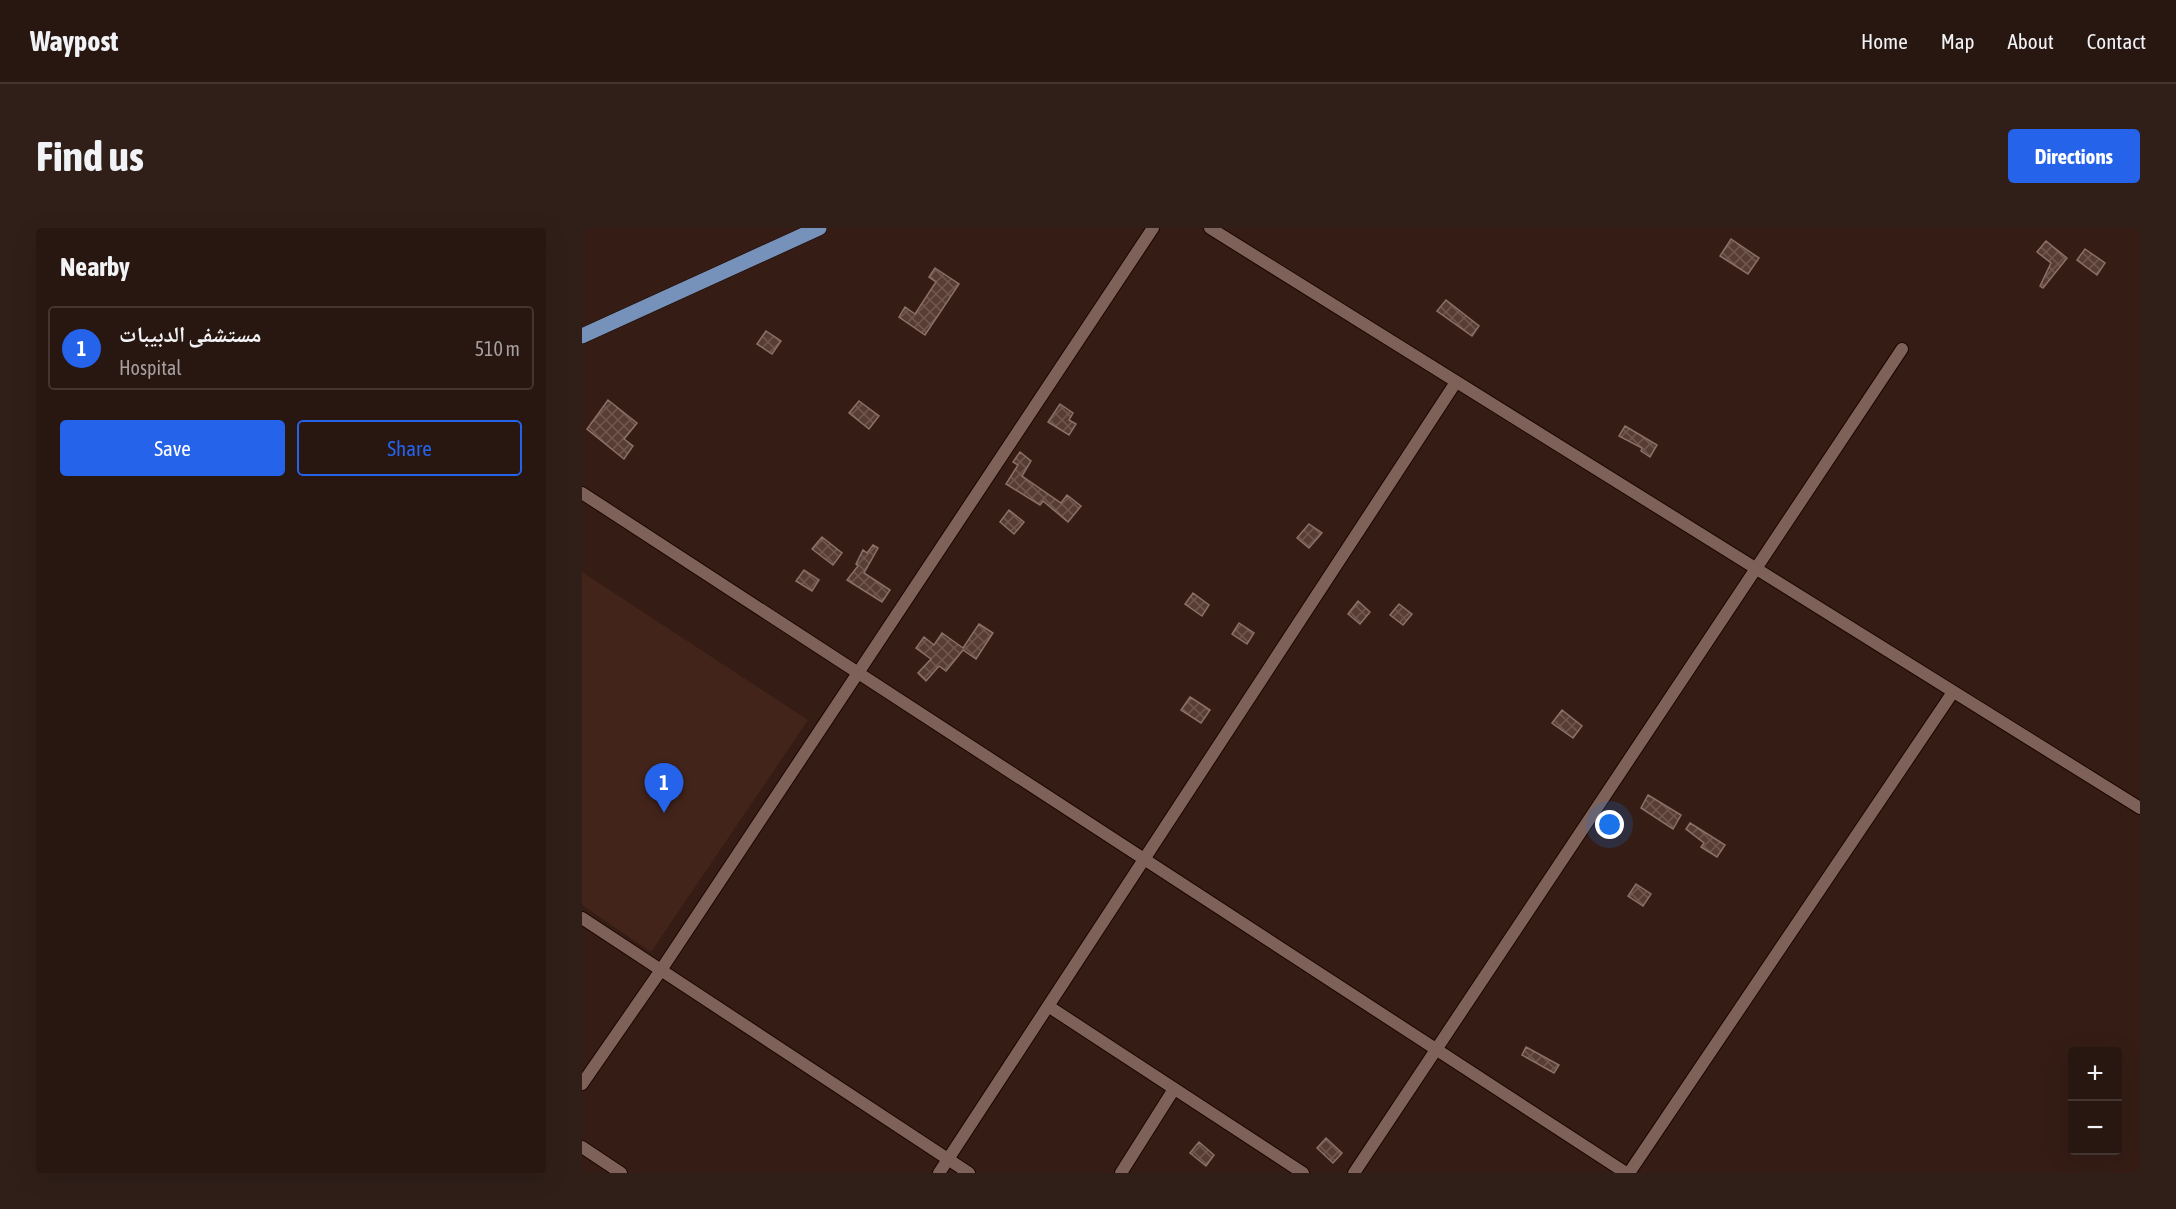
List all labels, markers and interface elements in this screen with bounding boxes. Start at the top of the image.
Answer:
text: Waypost [30,25,118,57]
text: Home [1861,29,1908,53]
text: Map [1941,29,1975,53]
text: About [2008,29,2054,53]
text: Contact [2087,29,2146,53]
button: Directions [2008,129,2140,183]
text: Find us [36,132,144,180]
text: Nearby [60,252,130,282]
text: مستشفى الدبيبات [119,321,261,347]
text: 1 [77,337,86,360]
text: 510 m [475,337,520,360]
text: Hospital [119,356,182,379]
button: Save [60,420,285,476]
button: Share [297,420,522,476]
pin: 1 [644,764,683,813]
your location [1595,810,1624,839]
map controls [2068,1047,2122,1155]
button: + [2068,1047,2122,1101]
button: − [2068,1101,2122,1155]

